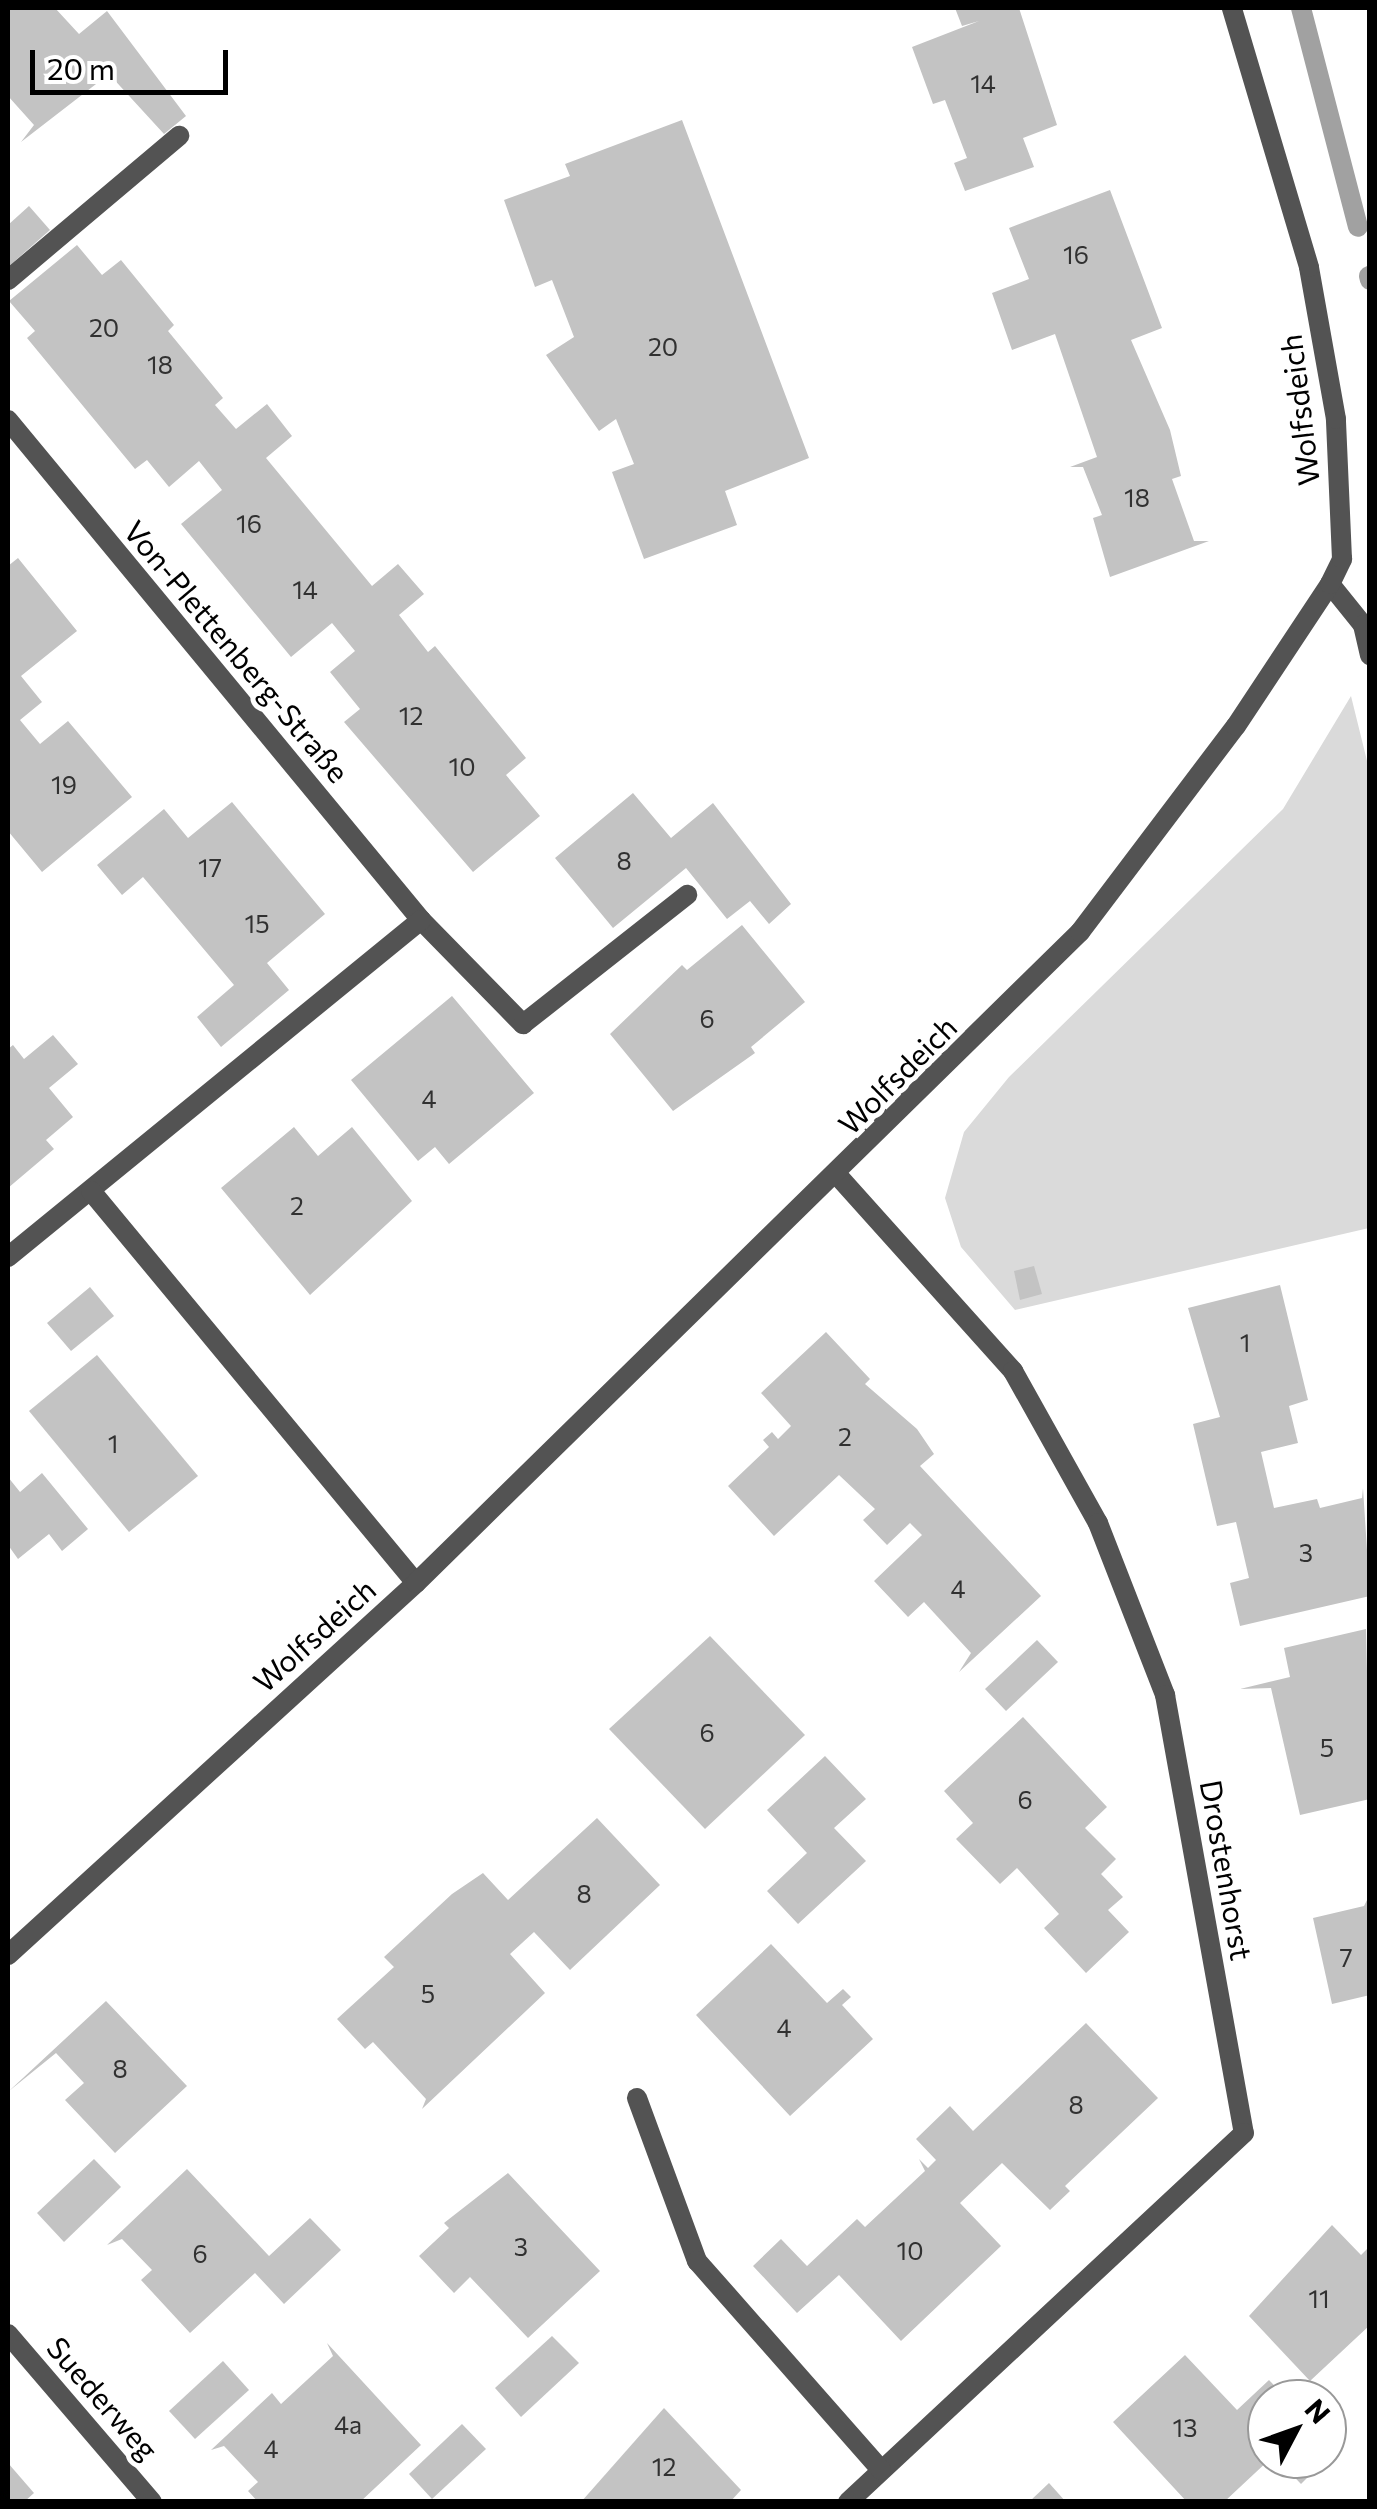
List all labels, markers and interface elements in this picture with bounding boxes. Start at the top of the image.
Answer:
scale bar [35,30,232,92]
text: 20 m [47,49,115,86]
house number: 14 [970,68,996,98]
house number: 16 [1063,239,1089,269]
house number: 20 [89,312,119,342]
house number: 20 [648,331,678,361]
street label: Wolfsdeich [1272,332,1326,488]
house number: 18 [147,349,173,379]
house number: 18 [1124,482,1150,512]
house number: 16 [236,508,262,538]
street label: Von-Plettenberg-Straße [117,513,357,789]
house number: 14 [292,574,318,604]
house number: 12 [399,700,423,730]
house number: 10 [449,751,475,781]
house number: 19 [51,769,77,799]
house number: 8 [616,845,632,875]
house number: 17 [198,852,222,882]
house number: 15 [244,908,270,938]
house number: 6 [699,1003,715,1033]
street label: Wolfsdeich [831,1009,963,1141]
house number: 4 [422,1083,436,1113]
house number: 2 [290,1190,304,1220]
house number: 1 [1240,1327,1250,1357]
house number: 2 [838,1421,852,1451]
house number: 1 [108,1428,118,1458]
house number: 3 [1299,1537,1313,1567]
street label: Wolfsdeich [245,1571,383,1699]
house number: 4 [951,1573,965,1603]
house number: 6 [699,1717,715,1747]
house number: 5 [1320,1732,1334,1762]
street label: Drostenhorst [1193,1777,1261,1963]
house number: 6 [1017,1784,1033,1814]
house number: 8 [576,1878,592,1908]
house number: 7 [1339,1942,1353,1972]
house number: 5 [421,1978,435,2008]
house number: 4 [777,2012,791,2042]
house number: 8 [112,2053,128,2083]
house number: 8 [1068,2089,1084,2119]
house number: 3 [514,2231,528,2261]
house number: 10 [897,2235,923,2265]
house number: 6 [192,2238,208,2268]
house number: 11 [1308,2283,1330,2313]
street label: Suederweg [40,2329,166,2467]
north arrow [1247,2379,1347,2479]
text: N [1298,2392,1338,2430]
house number: 4a [334,2409,362,2439]
house number: 13 [1173,2412,1197,2442]
house number: 4 [264,2433,278,2463]
house number: 12 [652,2451,676,2481]

